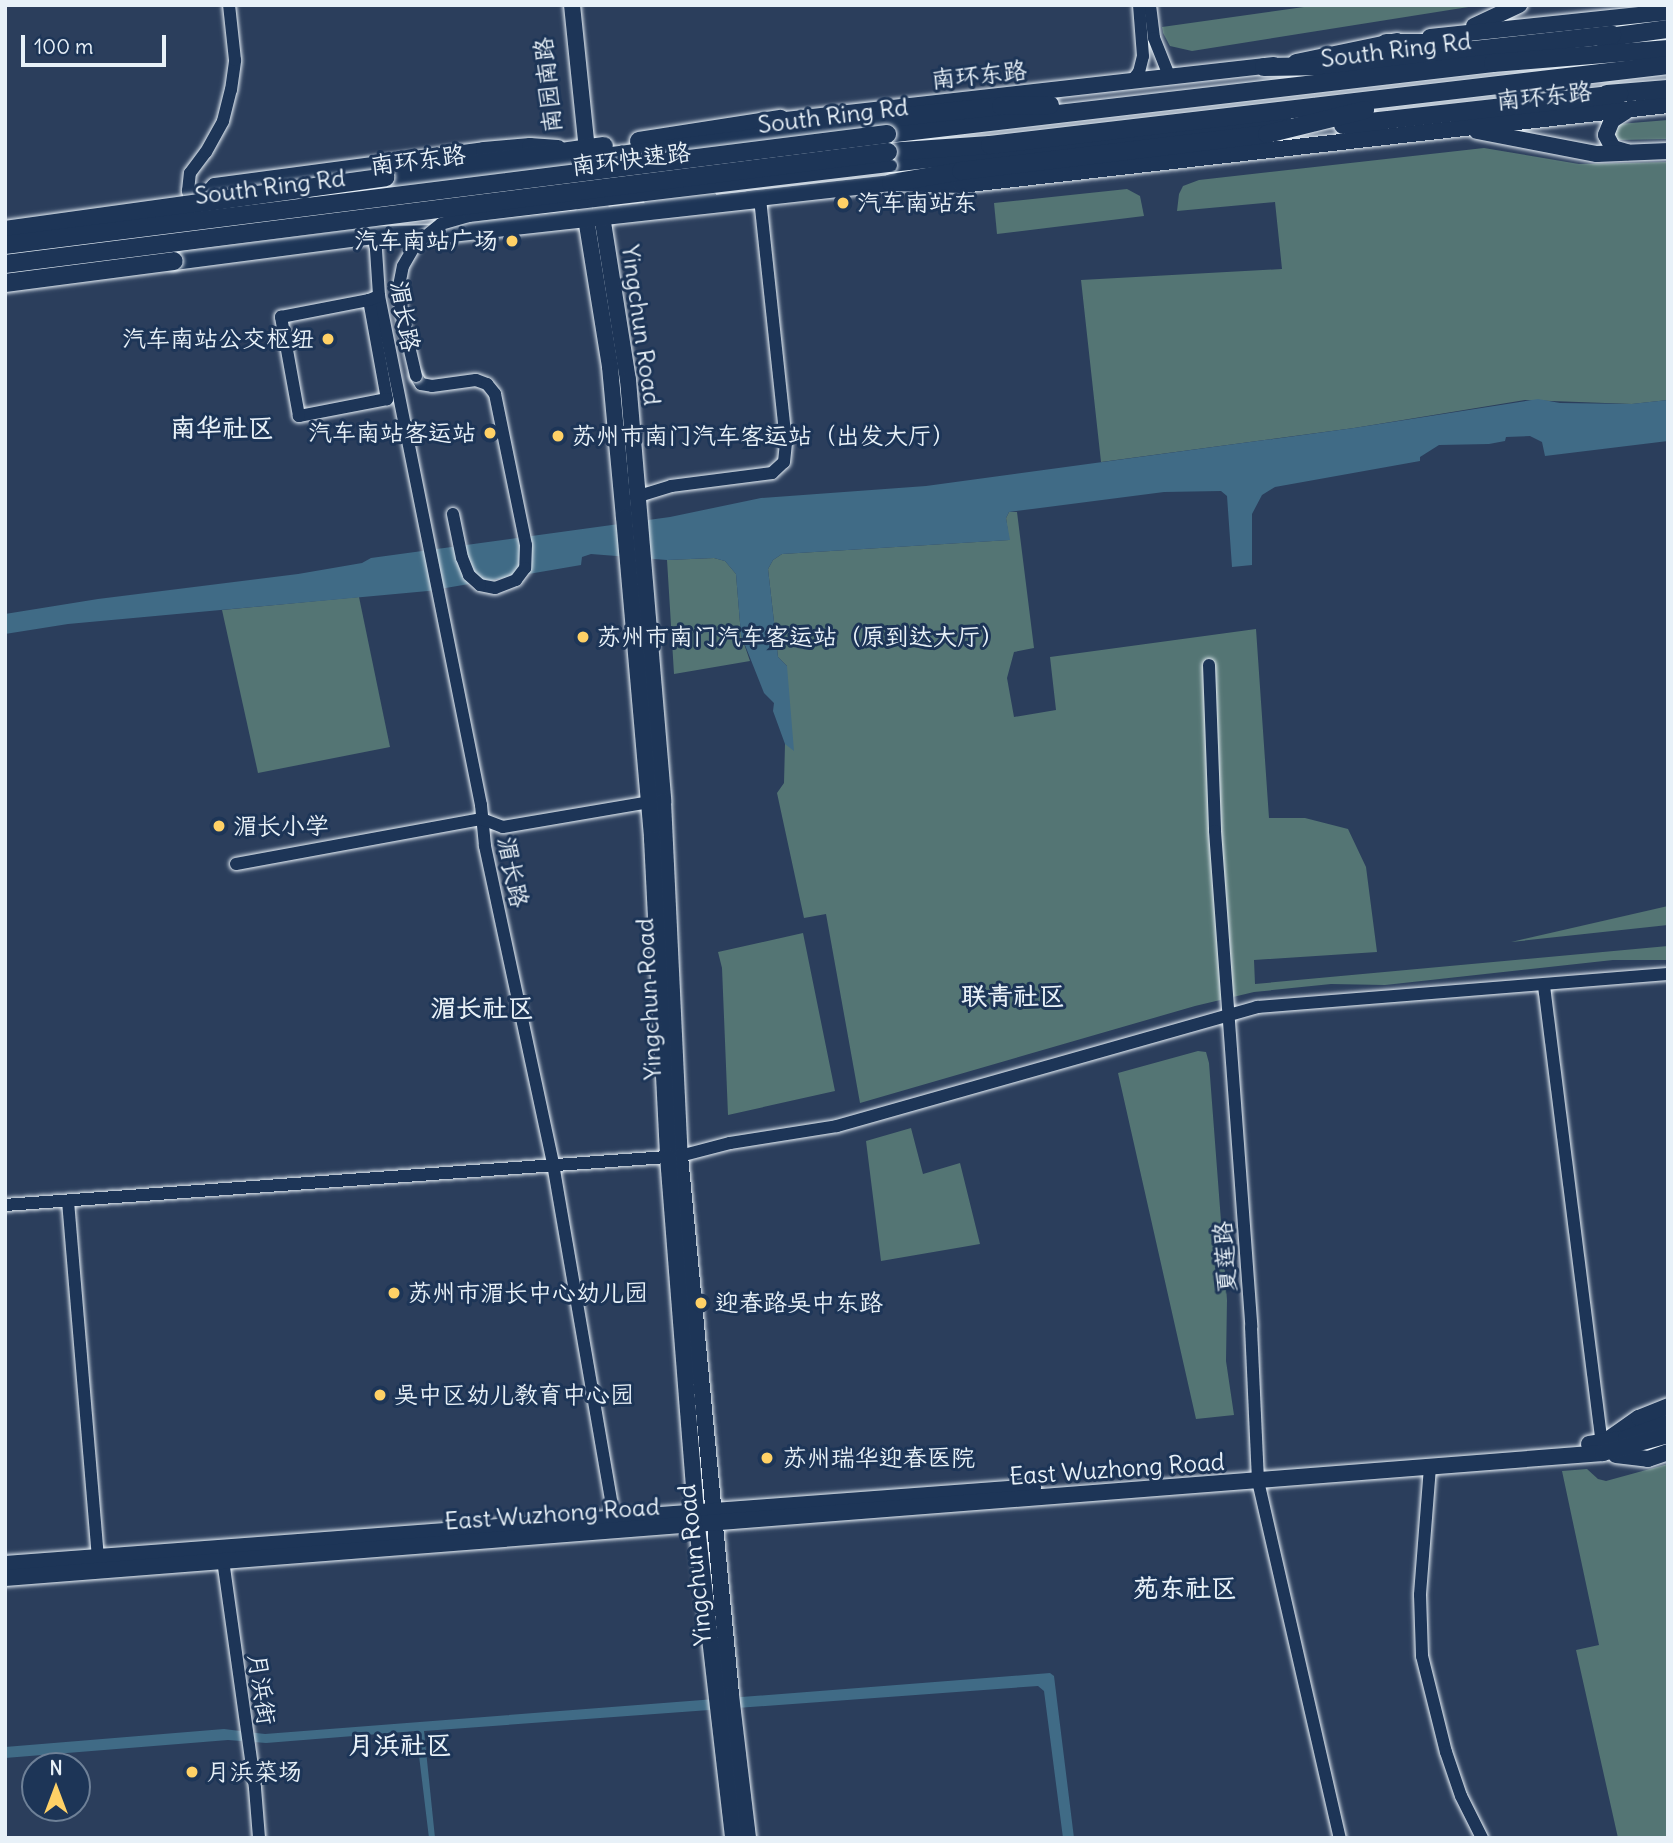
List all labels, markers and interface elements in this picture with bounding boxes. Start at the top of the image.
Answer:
scale bar [24,21,170,65]
street label: South Ring Rd [1319,26,1473,74]
text: 100 m [34,33,93,60]
street label: 南园南路 [529,36,567,134]
street label: 南环东路 [930,56,1028,94]
street label: 南环东路 [1495,77,1593,115]
street label: South Ring Rd [756,92,910,140]
street label: 南环快速路 [570,137,692,181]
street label: 南环东路 [369,140,467,180]
street label: South Ring Rd [193,163,347,211]
place label: 汽车南站东 [857,189,977,217]
marker: 汽车南站东 [835,195,851,211]
place label: 汽车南站广场 [354,227,498,255]
marker: 汽车南站广场 [504,233,520,249]
street label: Yingchun Road [615,243,667,407]
street label: 湄长路 [385,278,425,354]
place label: 汽车南站公交枢纽 [122,325,314,353]
marker: 汽车南站公交枢纽 [320,331,336,347]
district label: 南华社区 [170,412,274,444]
place label: 汽车南站客运站 [308,419,476,447]
place label: 苏州市南门汽车客运站（出发大厅） [572,422,956,450]
marker: 汽车南站客运站 [482,425,498,441]
marker: 苏州市南门汽车客运站（出发大厅） [550,428,566,444]
place label: 苏州市南门汽车客运站（原到达大厅） [597,623,1005,651]
marker: 苏州市南门汽车客运站（原到达大厅） [575,629,591,645]
place label: 湄长小学 [233,812,329,840]
marker: 湄长小学 [211,818,227,834]
street label: 湄长路 [492,834,534,910]
street label: Yingchun Road [630,917,668,1081]
district label: 联青社区 [961,980,1065,1012]
district label: 湄长社区 [430,992,534,1024]
street label: 夏莲路 [1208,1220,1242,1294]
place label: 苏州市湄长中心幼儿园 [408,1279,648,1307]
marker: 苏州市湄长中心幼儿园 [386,1285,402,1301]
place label: 迎春路吴中东路 [715,1289,883,1317]
marker: 迎春路吴中东路 [693,1295,709,1311]
place label: 吴中区幼儿教育中心园 [394,1381,634,1409]
marker: 吴中区幼儿教育中心园 [372,1387,388,1403]
place label: 苏州瑞华迎春医院 [783,1444,975,1472]
street label: East Wuzhong Road [1008,1447,1226,1491]
marker: 苏州瑞华迎春医院 [757,1448,777,1468]
street label: Yingchun Road [672,1483,718,1647]
street label: East Wuzhong Road [443,1492,661,1536]
district label: 苑东社区 [1133,1572,1237,1604]
street label: 月浜街 [243,1651,281,1727]
district label: 月浜社区 [348,1729,452,1761]
north arrow [21,1752,91,1822]
text: N [49,1756,63,1780]
place label: 月浜菜场 [206,1758,302,1786]
marker: 月浜菜场 [184,1764,200,1780]

